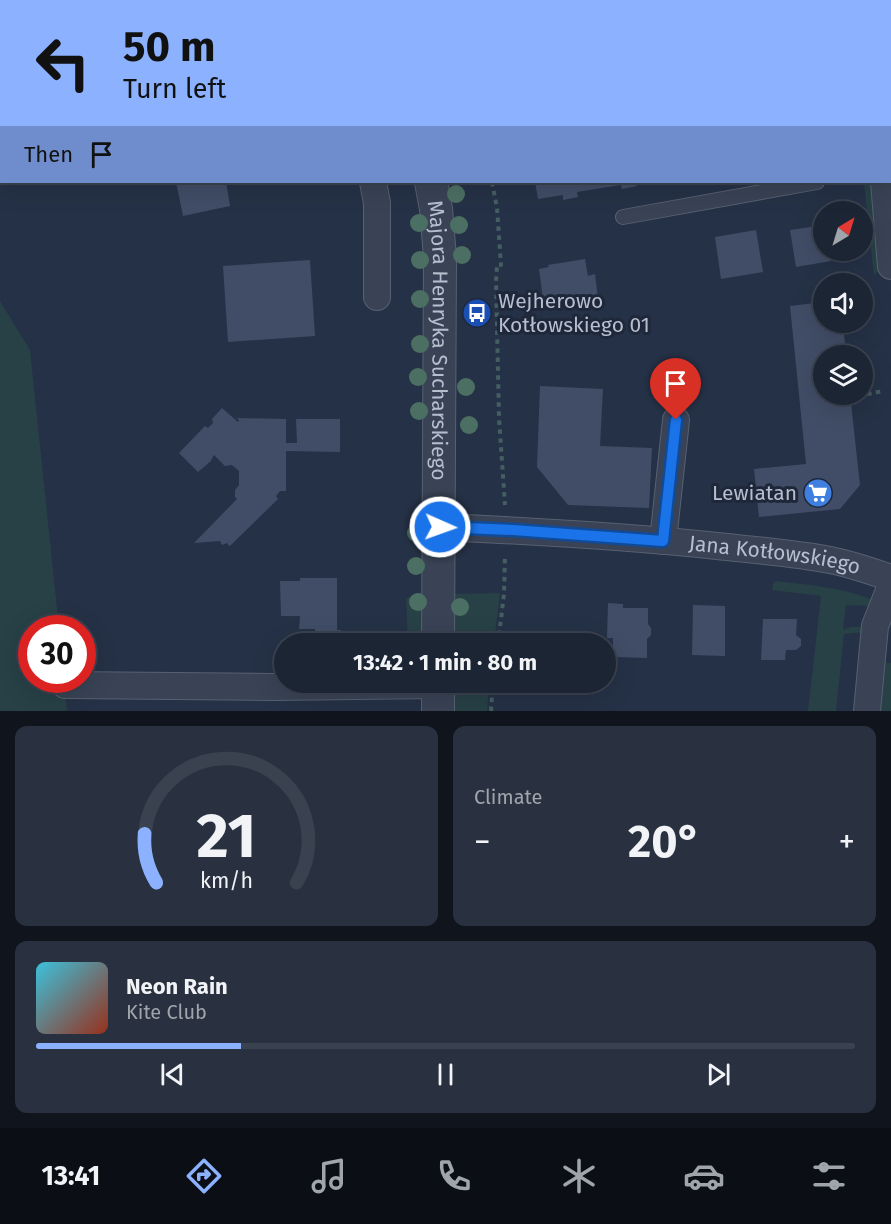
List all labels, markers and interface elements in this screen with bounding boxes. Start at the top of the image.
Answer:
text: 50 m [123,22,216,72]
icon: left [24,24,102,102]
text: Turn left [123,73,226,105]
icon: arrive [85,138,118,171]
text: Then [24,141,73,168]
street label: Majora Henryka Sucharskiego [422,198,453,481]
north arrow [813,201,873,261]
map controls [813,201,873,405]
button: sound [813,273,873,333]
place label: Wejherowo Kotłowskiego 01 [498,288,650,338]
bus stop icon: Wejherowo Kotłowskiego 01 [461,297,493,329]
button: layers [813,345,873,405]
pin [650,358,701,420]
icon: arrive [659,367,692,400]
supermarket icon: Lewiatan [802,477,834,509]
place label: Lewiatan [712,480,797,506]
position arrow [408,495,472,559]
street label: Jana Kotłowskiego [688,530,864,580]
speed limit sign: 30 [18,615,96,693]
text: 13:42 · 1 min · 80 m [353,649,537,676]
text: Climate [474,785,542,809]
text: 21 [197,799,256,874]
text: 20° [628,815,701,869]
text: − [474,822,491,862]
text: + [839,822,855,862]
text: km/h [200,868,253,894]
text: Neon Rain [126,973,228,1000]
text: Kite Club [126,1000,207,1024]
icon: previous [156,1058,189,1091]
icon: pause [429,1058,462,1091]
icon: next [702,1058,735,1091]
icon: directions [183,1155,225,1197]
icon: music [308,1155,350,1197]
icon: phone [433,1155,475,1197]
icon: climate [558,1155,600,1197]
icon: car [683,1155,725,1197]
icon: filters [808,1155,850,1197]
text: 13:41 [41,1160,100,1192]

